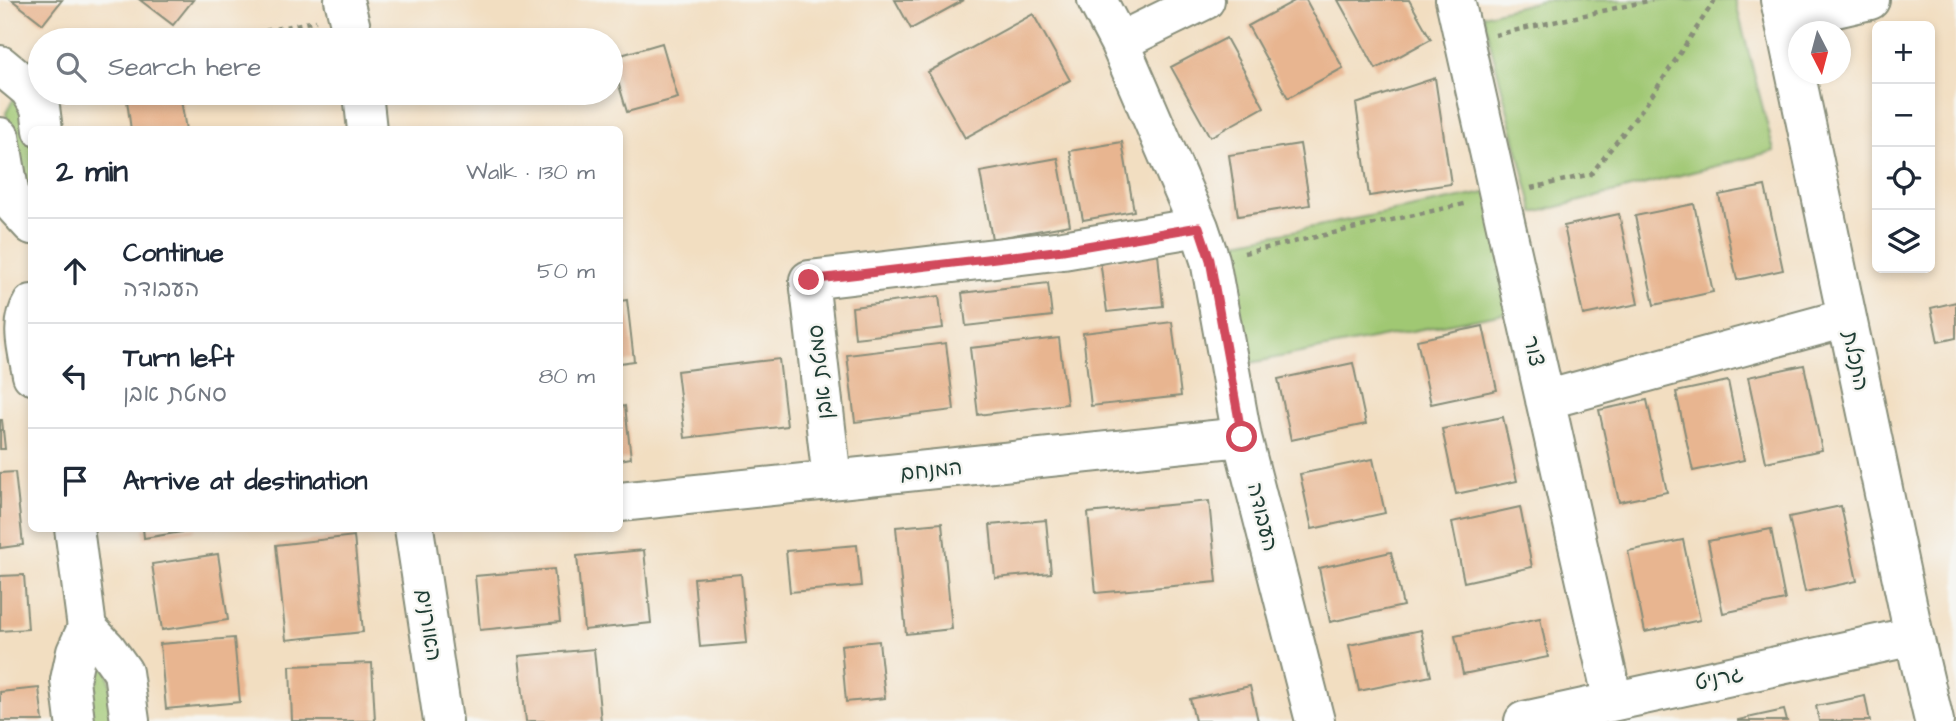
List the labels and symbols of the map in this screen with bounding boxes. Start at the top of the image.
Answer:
north arrow [1788,21,1851,84]
route end [793,264,824,295]
street label: סמטת אבן [801,323,840,421]
street label: התכלת [1835,328,1876,394]
street label: צור [1516,333,1551,369]
route start [1226,421,1257,452]
street label: המנחם [898,453,964,488]
street label: העבודה [1240,480,1285,554]
street label: האורנים [408,587,449,663]
street label: גרניט [1692,659,1746,698]

